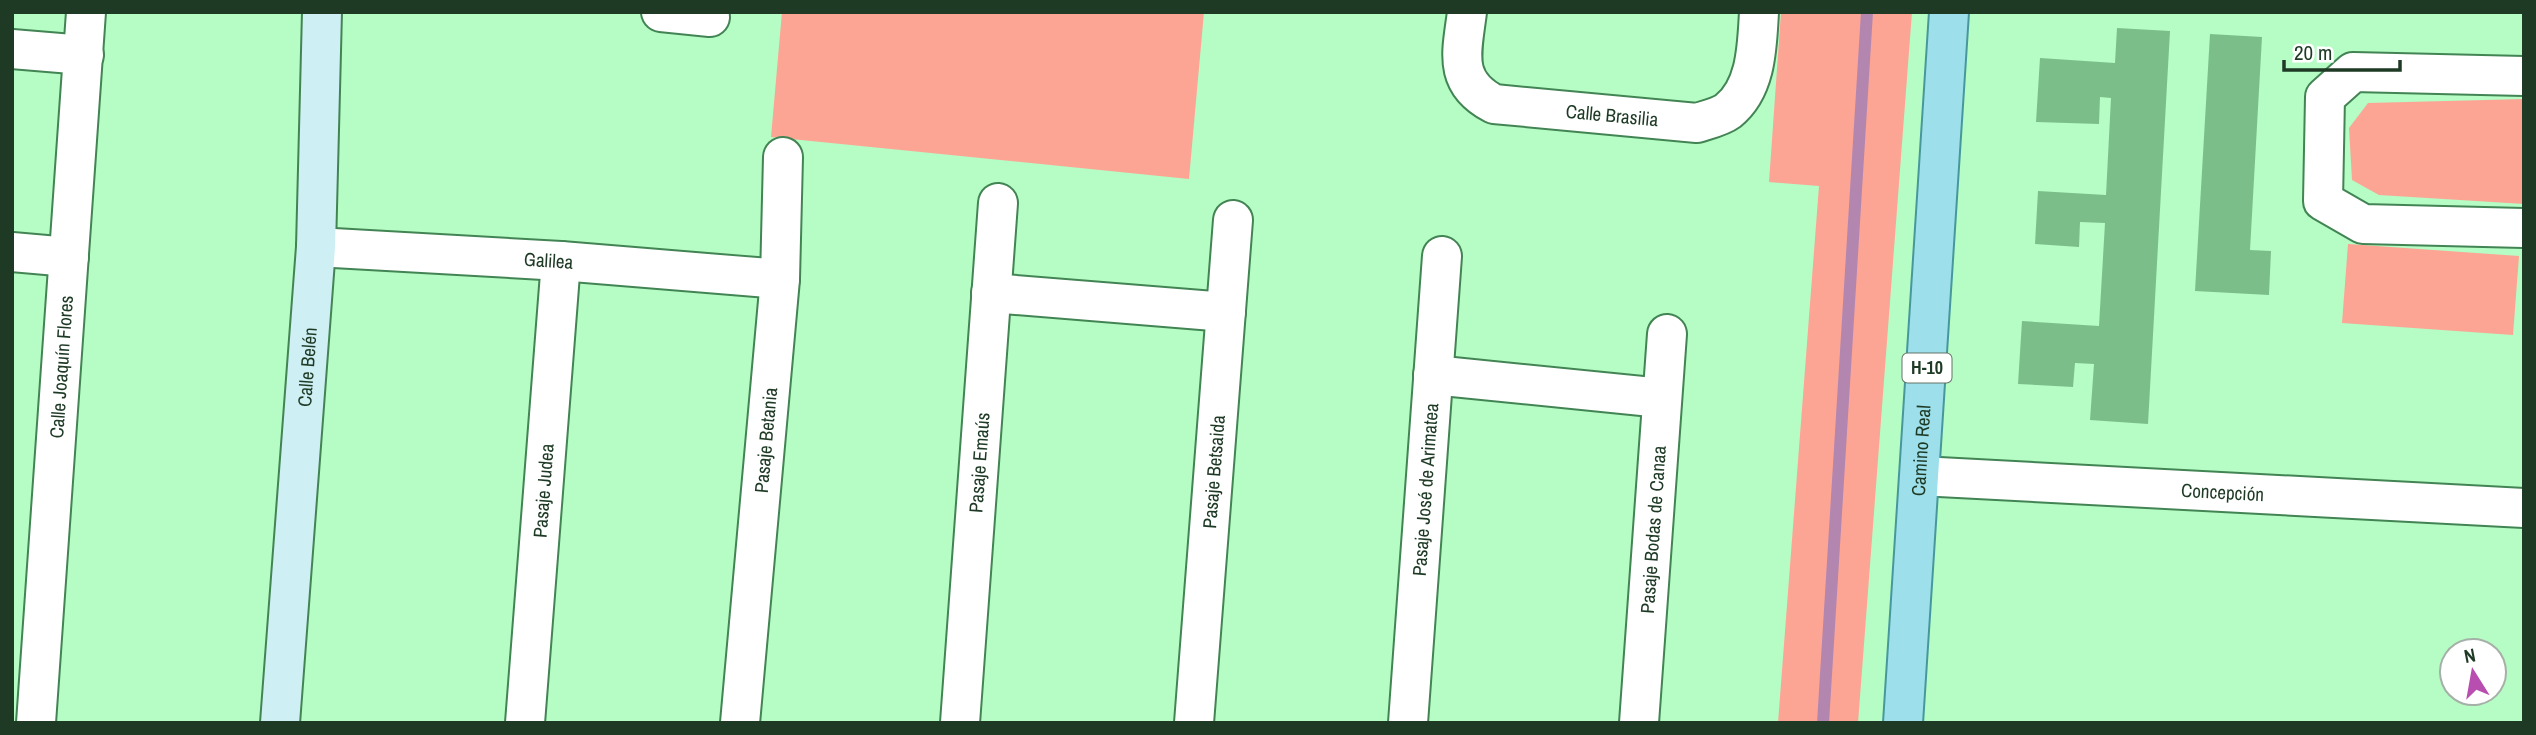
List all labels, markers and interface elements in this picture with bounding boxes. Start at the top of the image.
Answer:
scale bar [2284,28,2400,72]
text: 20 m [2294,38,2332,67]
street label: Calle Brasilia [1565,98,1660,132]
street label: Galilea [523,246,575,275]
street label: Calle Joaquín Flores [43,294,79,439]
street label: Calle Belén [291,326,323,408]
road number: H-10 [1902,354,1952,382]
street label: Pasaje Betania [748,386,783,494]
street label: Pasaje José de Arimatea [1406,402,1444,577]
street label: Camino Real [1905,404,1937,497]
street label: Pasaje Emaús [962,411,996,514]
street label: Pasaje Betsaida [1196,414,1231,529]
street label: Pasaje Judea [526,442,560,539]
street label: Pasaje Bodas de Canaa [1634,444,1672,614]
street label: Concepción [2180,477,2265,507]
north arrow [2438,637,2508,707]
text: N [2462,641,2478,669]

